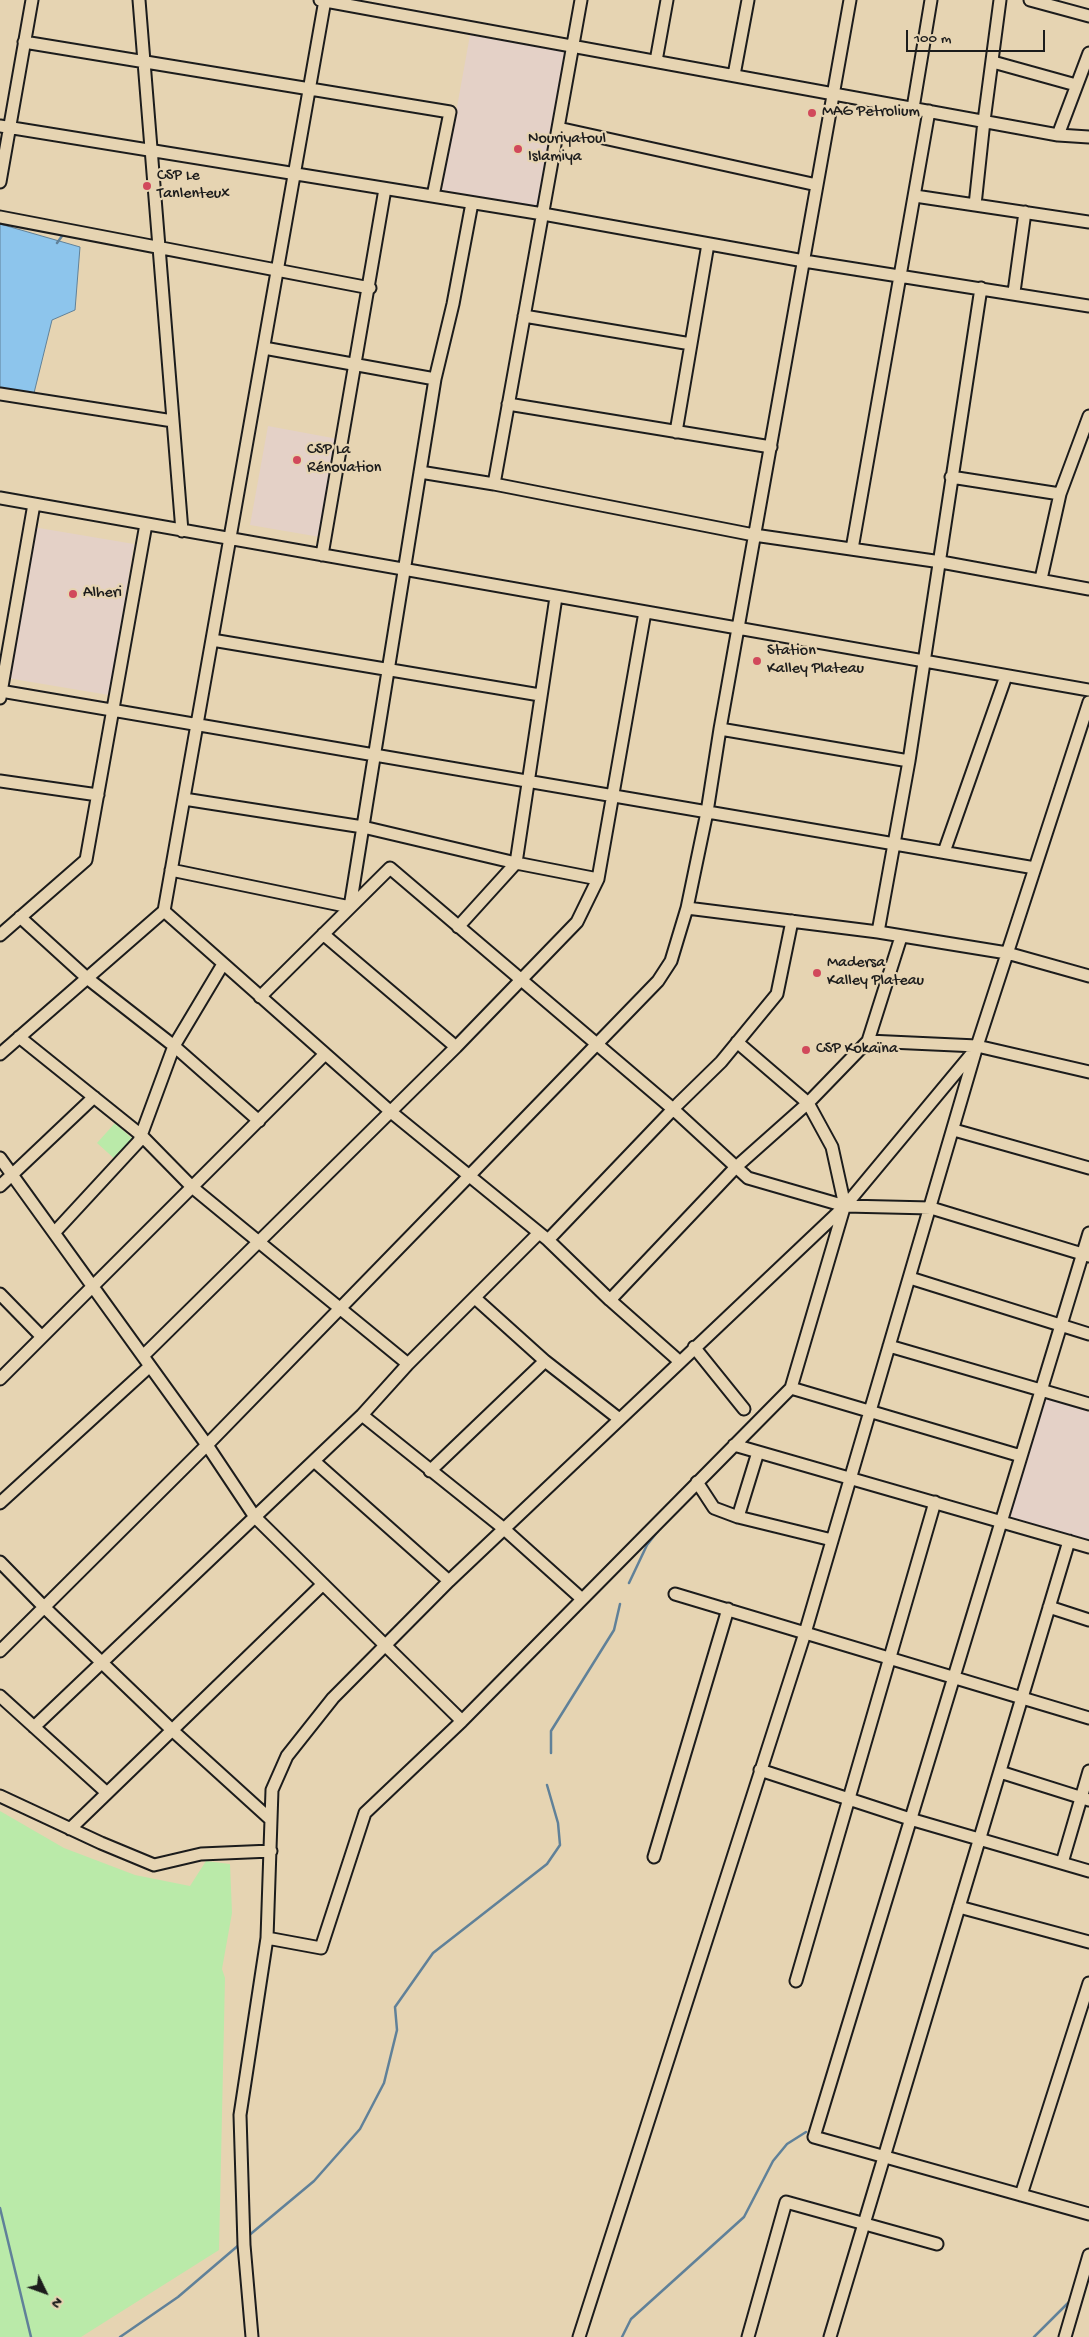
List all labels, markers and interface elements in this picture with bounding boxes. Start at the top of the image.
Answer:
scale bar [909,20,1048,52]
text: 100 m [914,30,951,48]
place label: MAG Petrolium [822,103,920,123]
marker: MAG Petrolium [806,107,818,119]
place label: Nouriyatoul Islamiya [528,130,606,168]
marker: Nouriyatoul Islamiya [512,143,524,155]
place label: CSP Le Tanlenteux [157,167,230,205]
marker: CSP Le Tanlenteux [141,180,153,192]
place label: CSP La Rénovation [307,441,381,479]
marker: CSP La Rénovation [291,454,303,466]
place label: Alheri [83,584,122,604]
marker: Alheri [67,588,79,600]
place label: Station Kalley Plateau [767,642,864,680]
marker: Station Kalley Plateau [751,655,763,667]
place label: Madersa Kalley Plateau [827,954,924,992]
marker: Madersa Kalley Plateau [811,967,823,979]
place label: CSP Kokaïna [816,1040,898,1060]
marker: CSP Kokaïna [800,1044,812,1056]
north arrow [20,2267,70,2317]
text: N [47,2293,66,2311]

